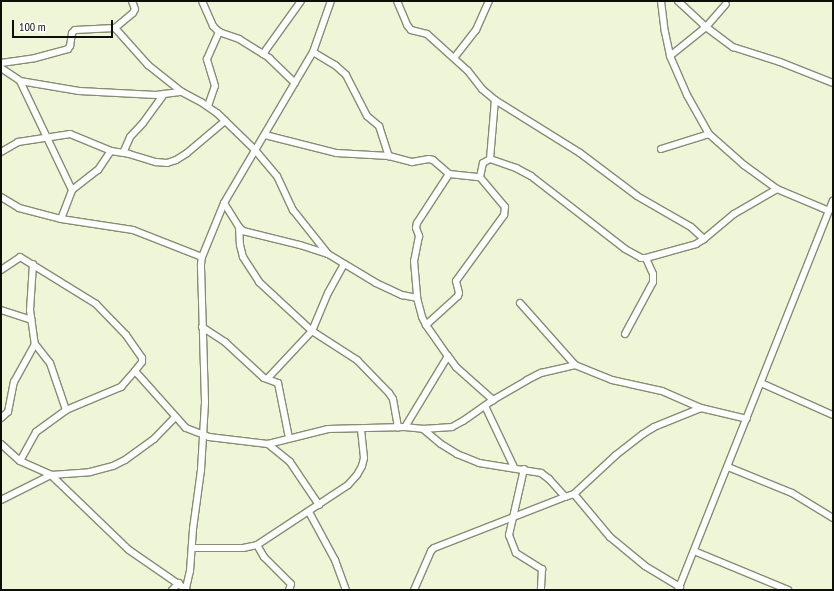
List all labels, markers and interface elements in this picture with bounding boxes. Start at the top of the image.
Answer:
scale bar [14,12,115,38]
text: 100 m [19,19,46,34]

